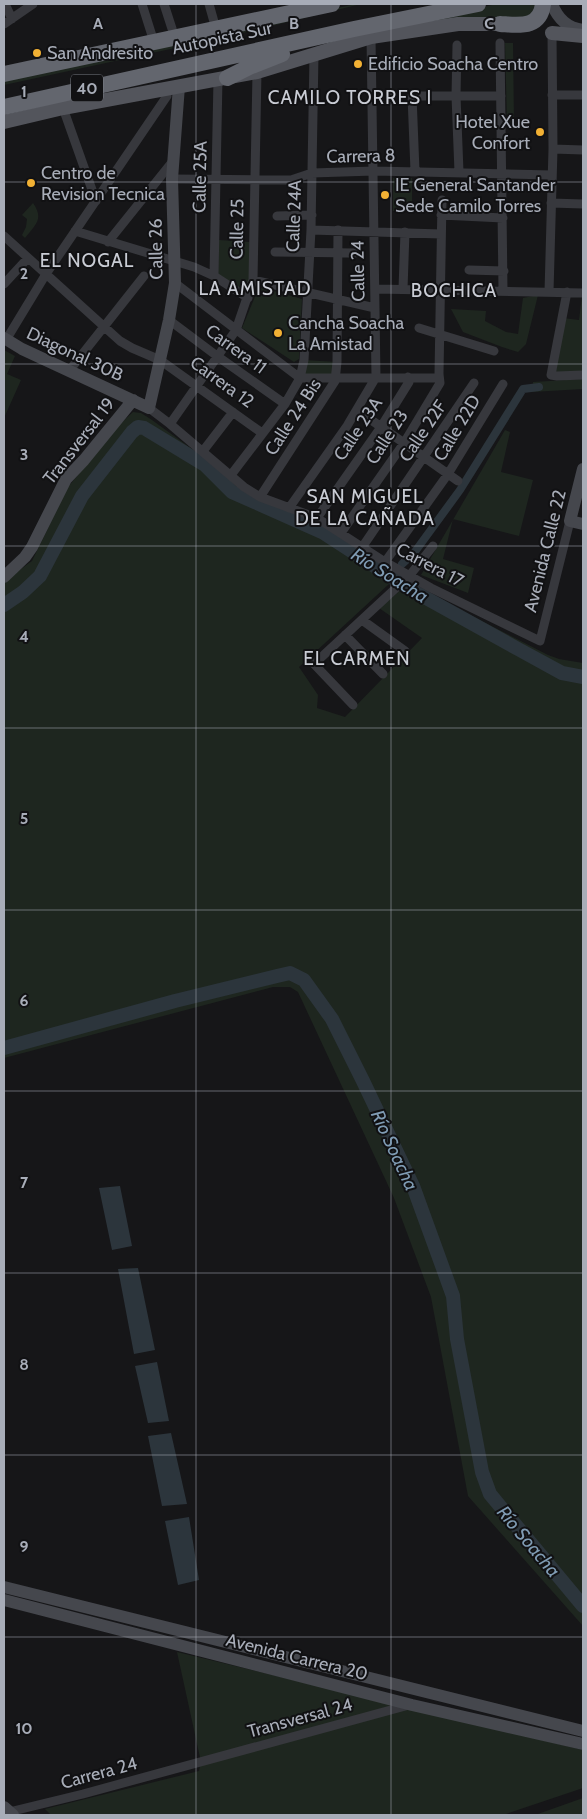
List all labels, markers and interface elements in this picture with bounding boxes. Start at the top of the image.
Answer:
text: A [93,14,103,33]
text: B [289,14,299,33]
text: C [484,14,494,33]
street label: Autopista Sur [170,17,274,59]
place label: San Andresito [47,42,153,64]
marker: San Andresito [31,47,43,59]
place label: Edificio Soacha Centro [368,53,538,75]
marker: Edificio Soacha Centro [352,58,364,70]
road number: 40 [71,75,103,102]
text: 1 [21,82,27,101]
district label: CAMILO TORRES I [268,86,432,109]
place label: Hotel Xue Confort [455,111,530,154]
marker: Hotel Xue Confort [534,126,546,138]
street label: Calle 25A [188,141,212,213]
street label: Carrera 8 [326,144,396,168]
place label: Centro de Revision Tecnica [41,162,165,205]
place label: IE General Santander Sede Camilo Torres [395,174,556,217]
marker: Centro de Revision Tecnica [25,177,37,189]
street label: Calle 24A [282,179,306,253]
marker: IE General Santander Sede Camilo Torres [379,189,391,201]
street label: Calle 25 [225,199,249,259]
street label: Calle 26 [144,218,168,280]
street label: Calle 24 [346,240,370,302]
district label: EL NOGAL [40,249,134,272]
text: 2 [20,264,28,283]
district label: LA AMISTAD [198,277,312,300]
district label: BOCHICA [411,279,497,302]
place label: Cancha Soacha La Amistad [288,312,404,355]
street label: Carrera 11 [201,320,271,378]
street label: Diagonal 30B [23,322,127,386]
marker: Cancha Soacha La Amistad [272,327,284,339]
street label: Carrera 12 [186,351,258,413]
street label: Calle 24 Bis [260,374,326,460]
street label: Calle 22D [429,391,485,465]
street label: Transversal 19 [38,393,120,489]
street label: Calle 23A [329,393,387,465]
street label: Calle 22F [394,395,452,466]
street label: Calle 23 [361,406,413,468]
text: 3 [20,445,28,464]
district label: SAN MIGUEL DE LA CAÑADA [295,485,435,530]
street label: Avenida Calle 22 [519,488,571,614]
street label: Carrera 17 [392,538,468,592]
water label: Río Soacha [347,543,432,608]
text: 4 [19,627,29,646]
district label: EL CARMEN [303,647,411,670]
text: 5 [20,809,28,828]
text: 6 [20,991,29,1010]
water label: Río Soacha [366,1106,423,1194]
text: 7 [20,1173,29,1192]
text: 8 [19,1355,29,1374]
water label: Río Soacha [492,1501,565,1582]
text: 9 [20,1537,29,1556]
street label: Avenida Carrera 20 [224,1629,370,1685]
street label: Transversal 24 [245,1693,355,1743]
text: 10 [15,1719,33,1738]
street label: Carrera 24 [58,1752,140,1794]

